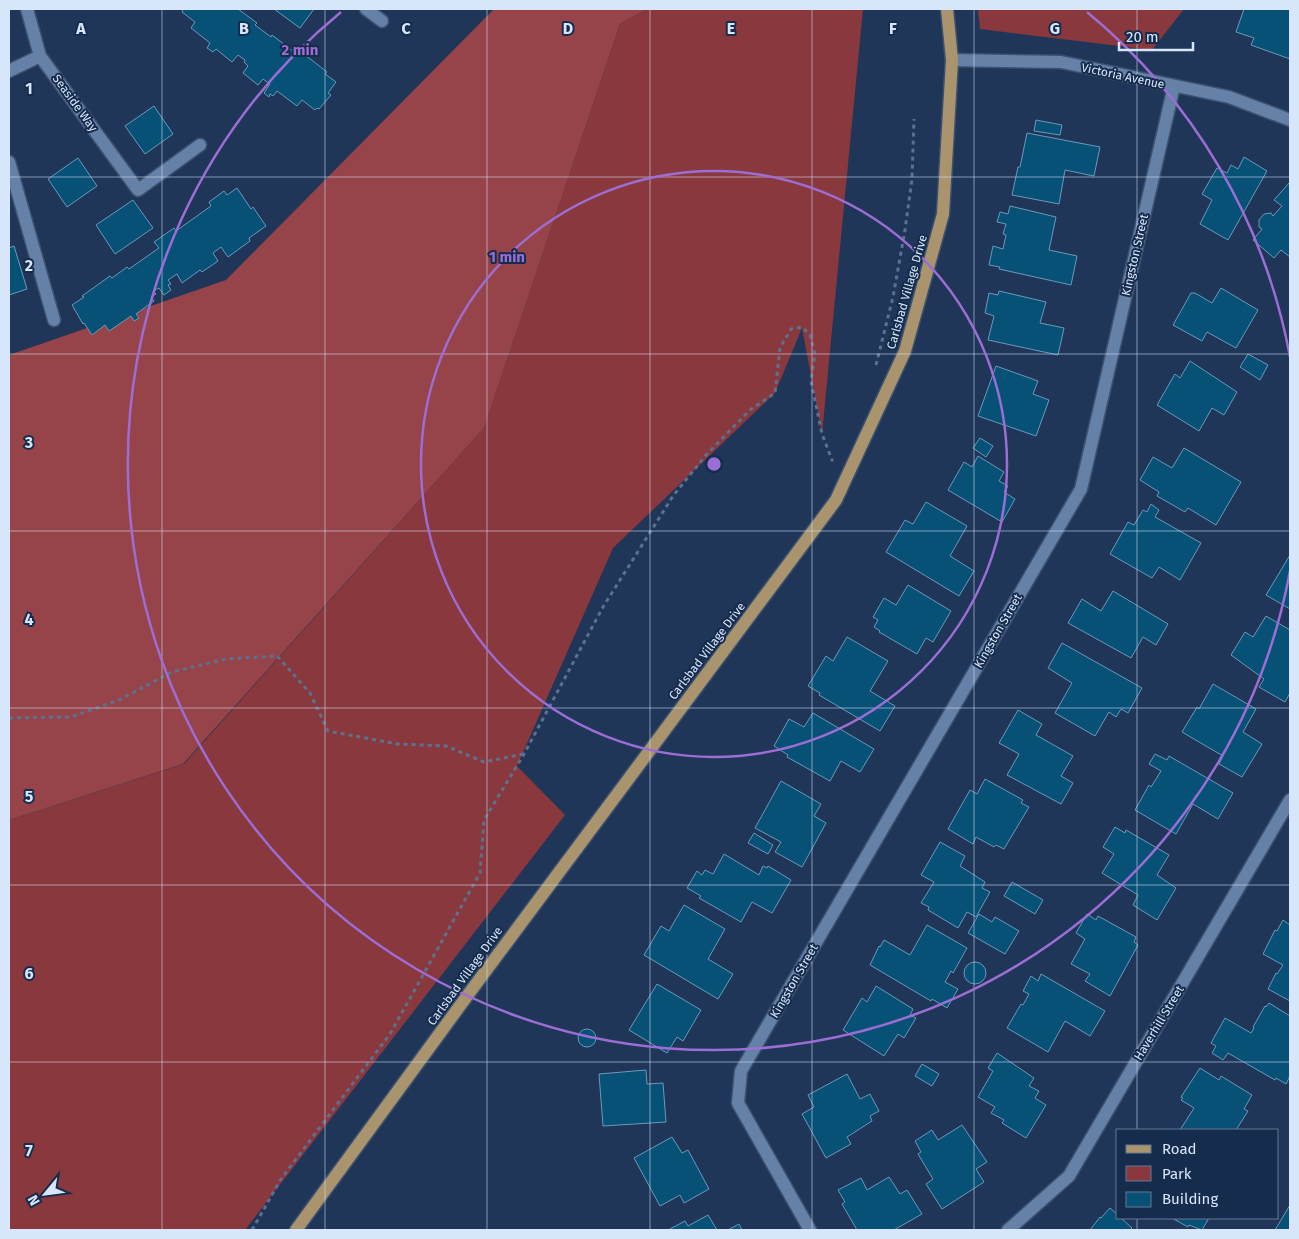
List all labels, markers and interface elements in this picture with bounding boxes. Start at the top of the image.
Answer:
text: A [75,19,86,38]
text: B [239,19,249,38]
text: C [401,19,411,38]
text: D [563,19,573,38]
text: E [727,19,735,38]
text: F [889,19,897,38]
text: G [1050,19,1060,38]
scale bar [1119,20,1193,52]
text: 20 m [1126,28,1159,46]
text: 2 min [282,41,318,59]
street label: Victoria Avenue [1080,60,1166,92]
street label: Seaside Way [50,72,100,134]
text: 1 [25,79,33,98]
street label: Kingston Street [1119,212,1151,297]
street label: Carlsbad Village Drive [884,233,930,351]
text: 1 min [489,248,525,266]
text: 2 [25,256,33,275]
text: 3 [24,433,33,452]
centre of rings [705,455,723,473]
street label: Kingston Street [971,591,1025,671]
street label: Carlsbad Village Drive [666,600,748,702]
text: 4 [24,610,34,629]
text: 5 [25,787,34,806]
street label: Carlsbad Village Drive [425,924,505,1028]
street label: Kingston Street [767,941,821,1021]
text: 6 [24,964,34,983]
street label: Haverhill Street [1131,983,1187,1063]
legend [1116,1129,1279,1219]
text: Road [1162,1140,1197,1158]
text: 7 [25,1141,33,1160]
text: Park [1162,1165,1192,1183]
north arrow [20,1169,70,1219]
text: Building [1162,1190,1218,1208]
text: N [24,1192,44,1208]

